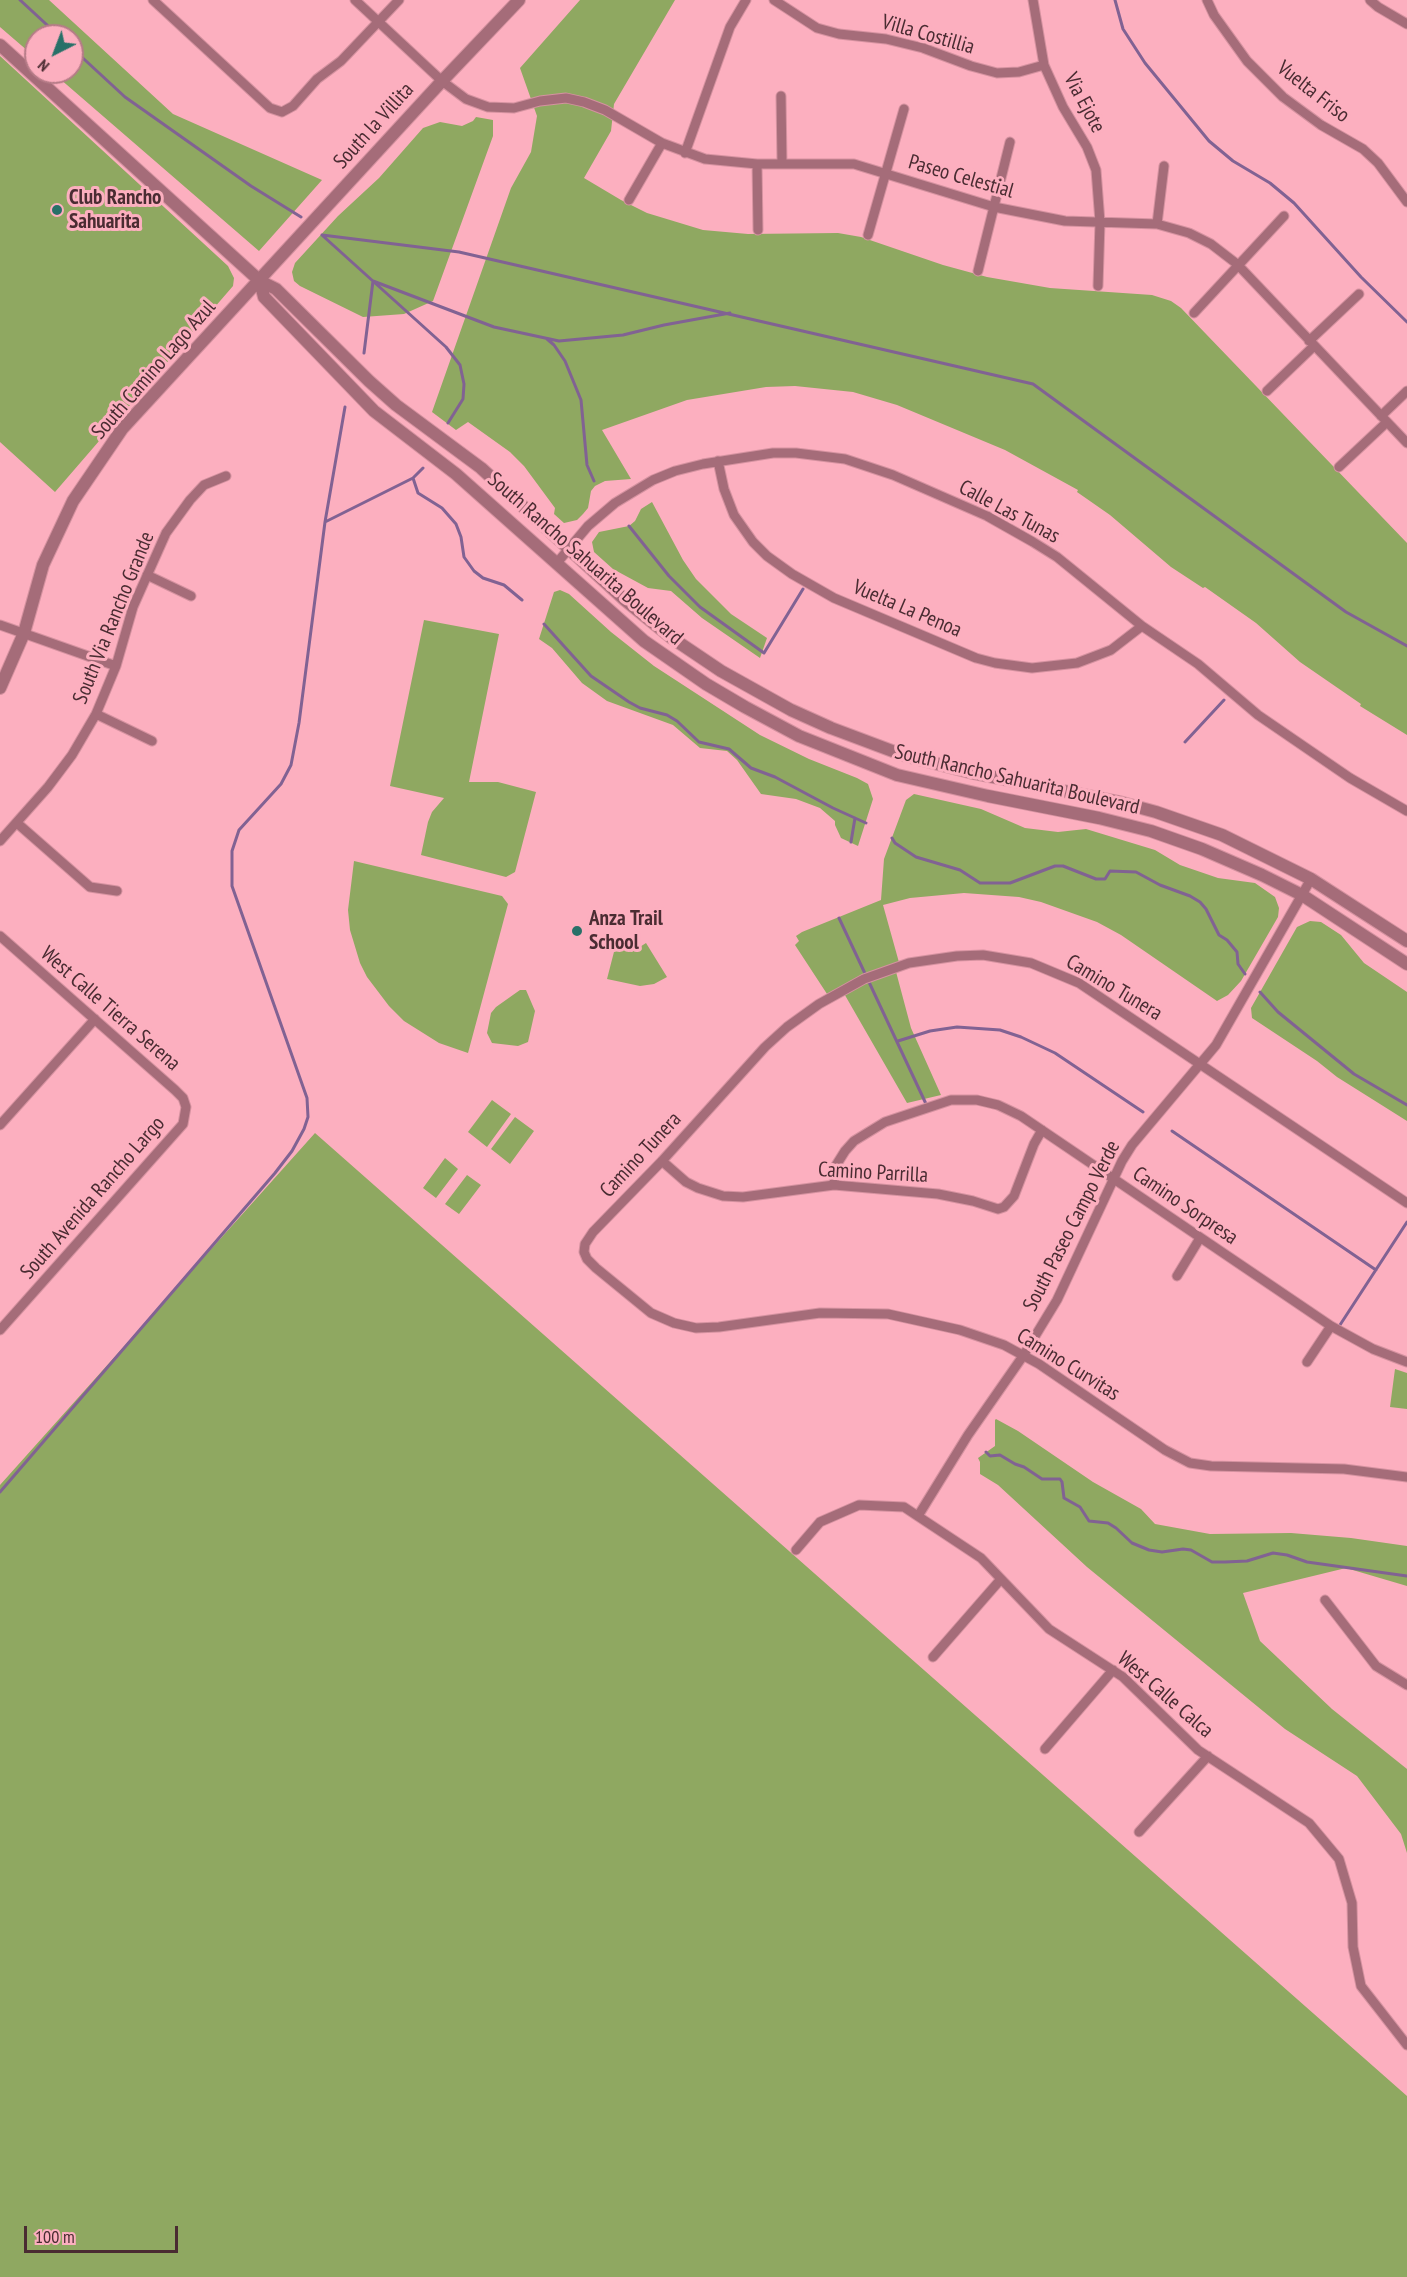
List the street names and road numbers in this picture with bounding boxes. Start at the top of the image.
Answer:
street label: Villa Costillia [879,10,977,60]
street label: Vuelta Friso [1272,56,1354,128]
street label: Via Ejote [1058,69,1110,137]
street label: South la Villita [329,78,419,174]
street label: Paseo Celestial [905,150,1017,204]
street label: South Camino Lago Azul [87,295,221,445]
street label: South Rancho Sahuarita Boulevard [482,467,688,651]
street label: Calle Las Tunas [954,475,1064,549]
street label: South Via Rancho Grande [68,528,160,708]
street label: Vuelta La Penoa [849,575,965,643]
street label: South Rancho Sahuarita Boulevard [892,740,1142,820]
street label: West Calle Tierra Serena [35,942,185,1076]
street label: Camino Tunera [1061,950,1167,1026]
street label: Camino Tunera [595,1107,687,1203]
street label: South Avenida Rancho Largo [16,1112,170,1284]
street label: South Paseo Campo Verde [1018,1137,1126,1315]
street label: Camino Parrilla [817,1158,929,1188]
street label: Camino Sorpresa [1128,1162,1242,1250]
street label: Camino Curvitas [1012,1323,1124,1407]
street label: West Calle Calca [1112,1647,1218,1743]

